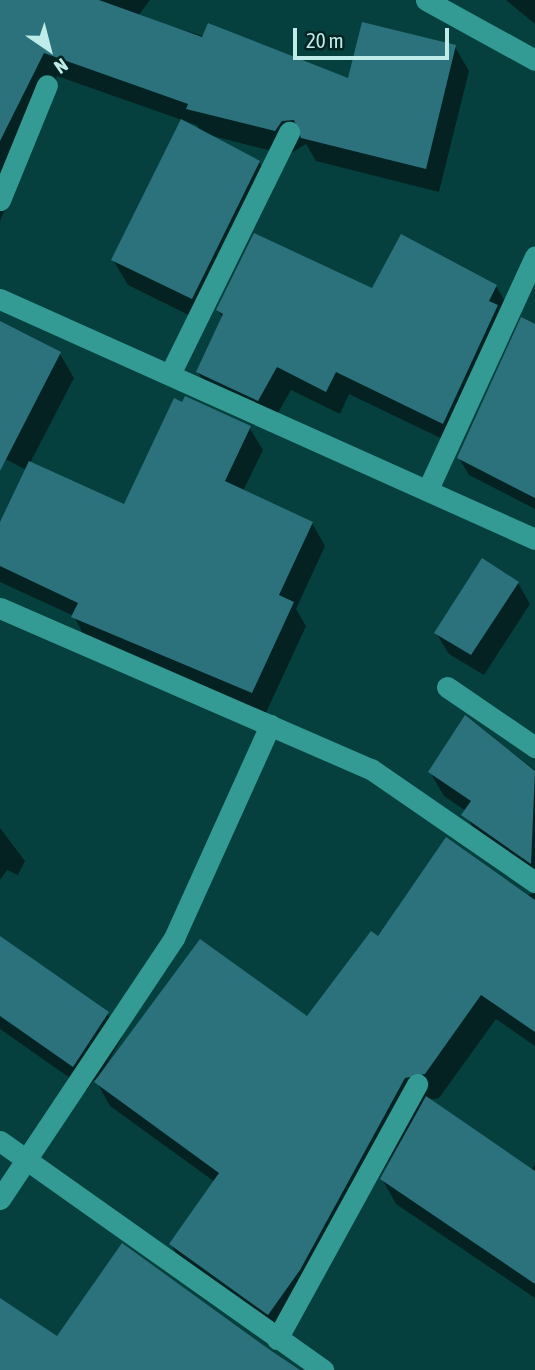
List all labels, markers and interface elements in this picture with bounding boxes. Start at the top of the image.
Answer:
north arrow [14,14,84,84]
scale bar [297,14,453,58]
text: 20 m [306,28,344,52]
text: N [50,54,72,78]

